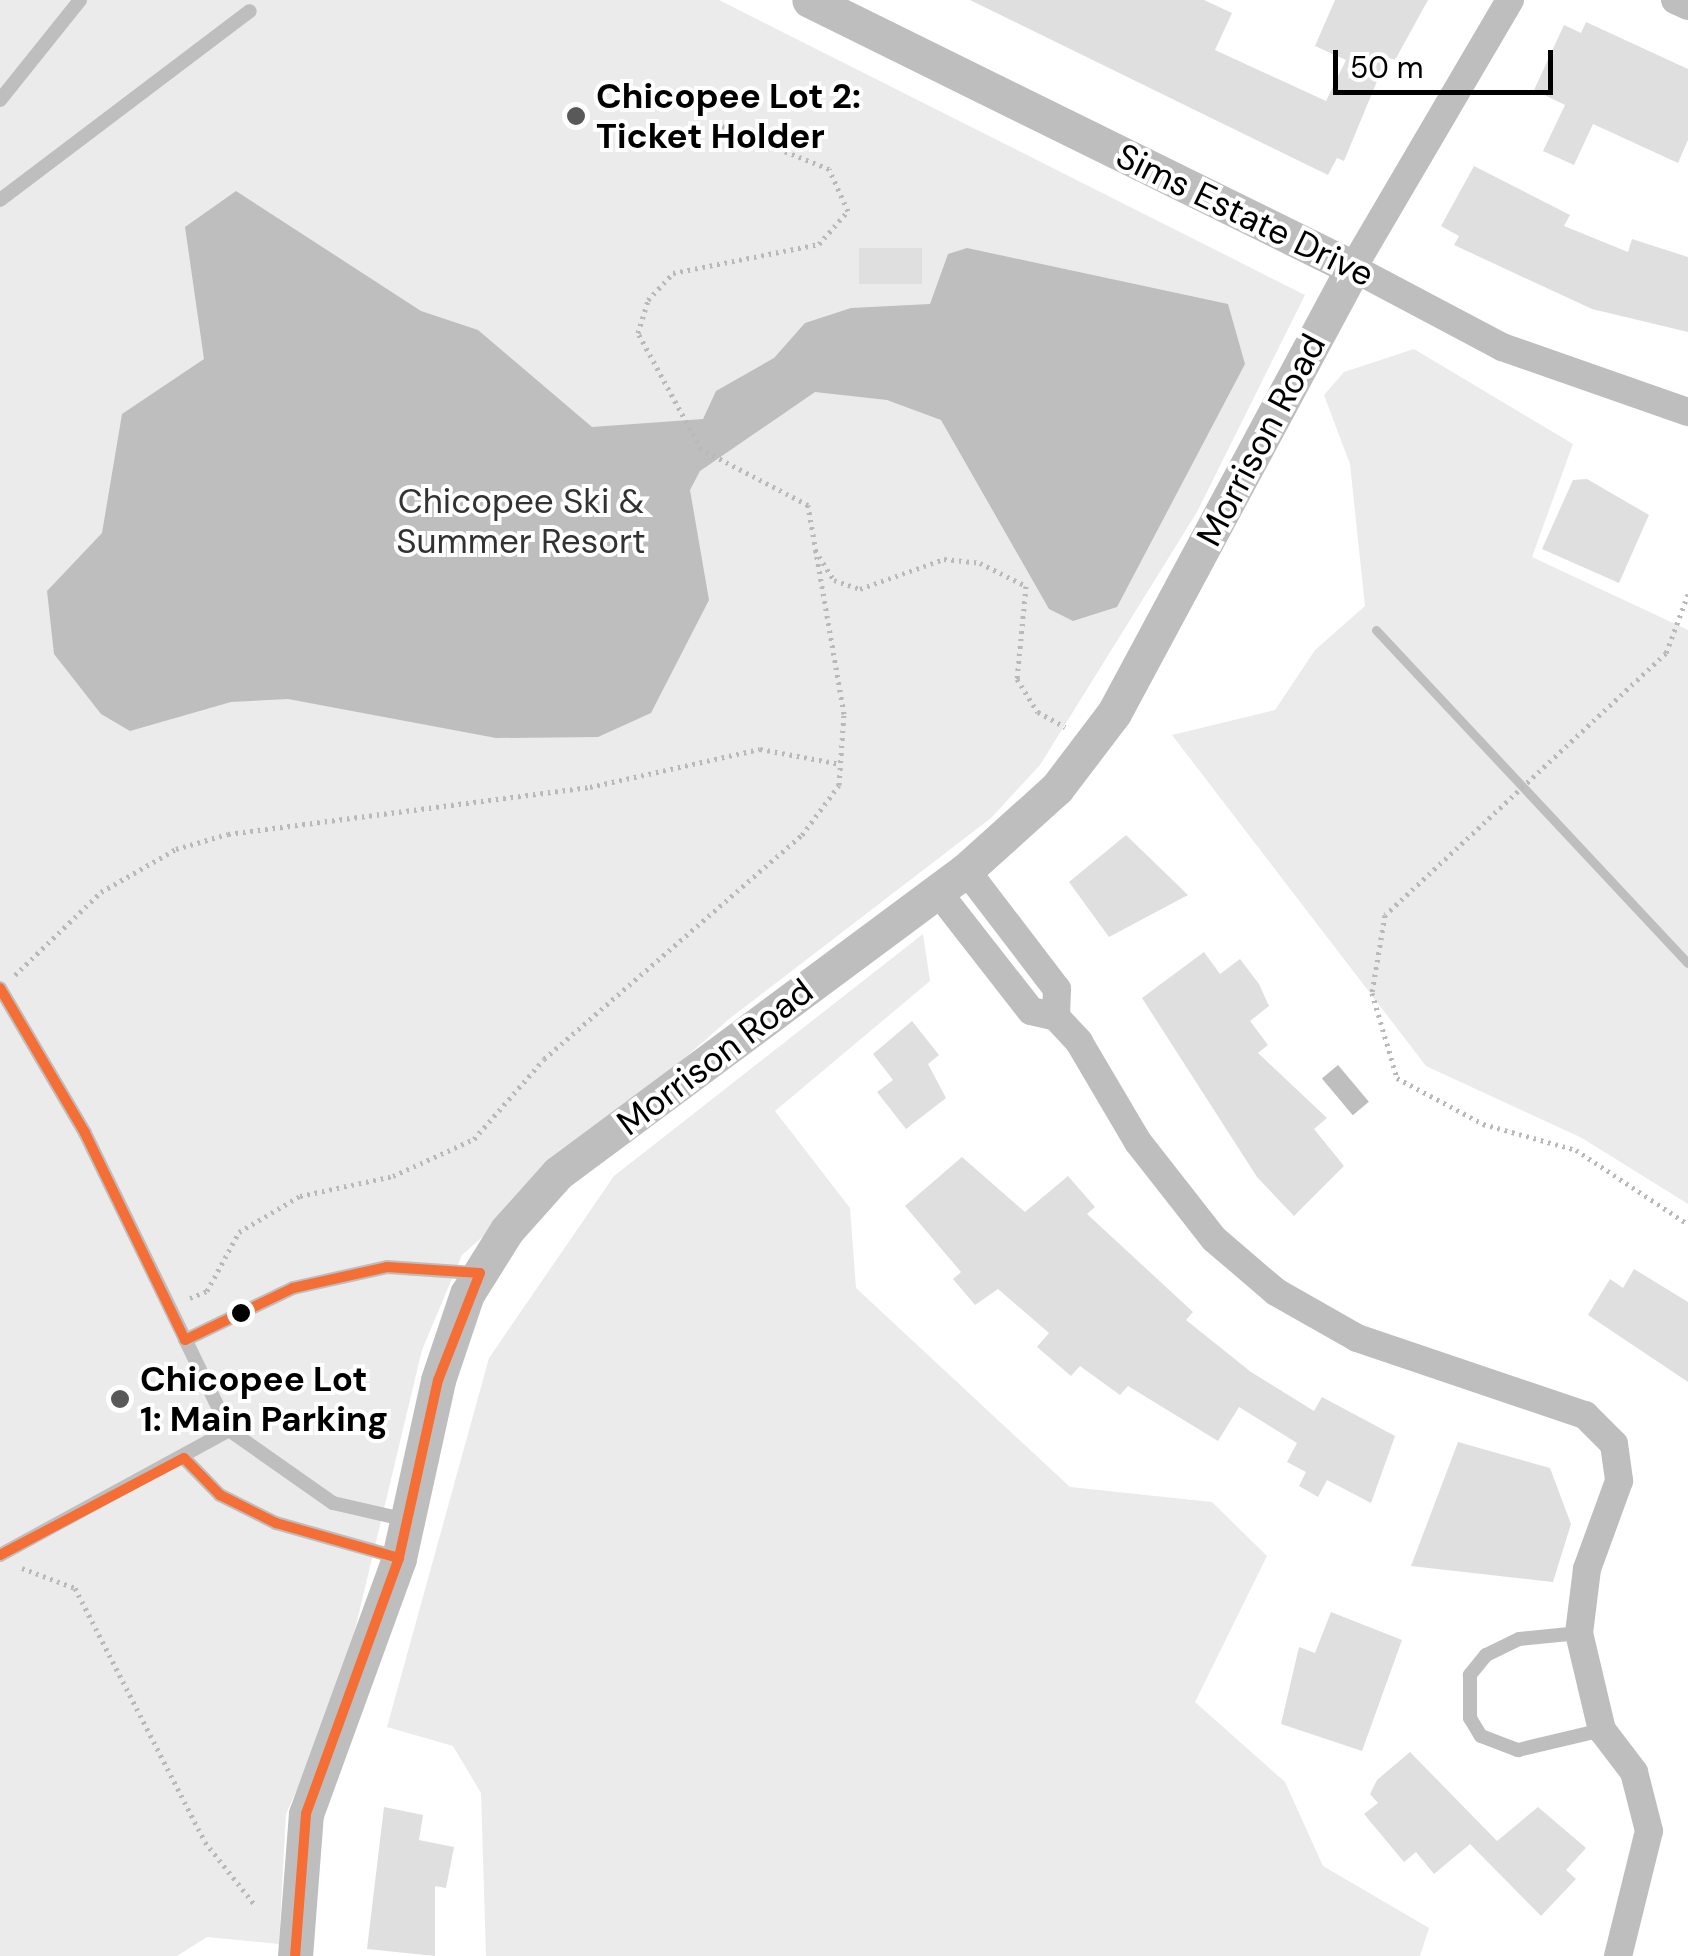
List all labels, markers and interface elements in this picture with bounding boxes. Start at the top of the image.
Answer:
scale bar [1338,30,1558,92]
text: 50 m [1350,48,1424,87]
place label: Chicopee Lot 2: Ticket Holder [596,75,861,157]
marker: Chicopee Lot 2: Ticket Holder [565,105,587,127]
street label: Sims Estate Drive [1110,135,1380,295]
street label: Morrison Road [1188,327,1334,553]
park label: Chicopee Ski & Summer Resort [396,480,646,562]
street label: Morrison Road [609,970,821,1144]
unlabelled marker [231,1303,251,1323]
place label: Chicopee Lot 1: Main Parking [140,1358,388,1440]
marker: Chicopee Lot 1: Main Parking [109,1388,131,1410]

